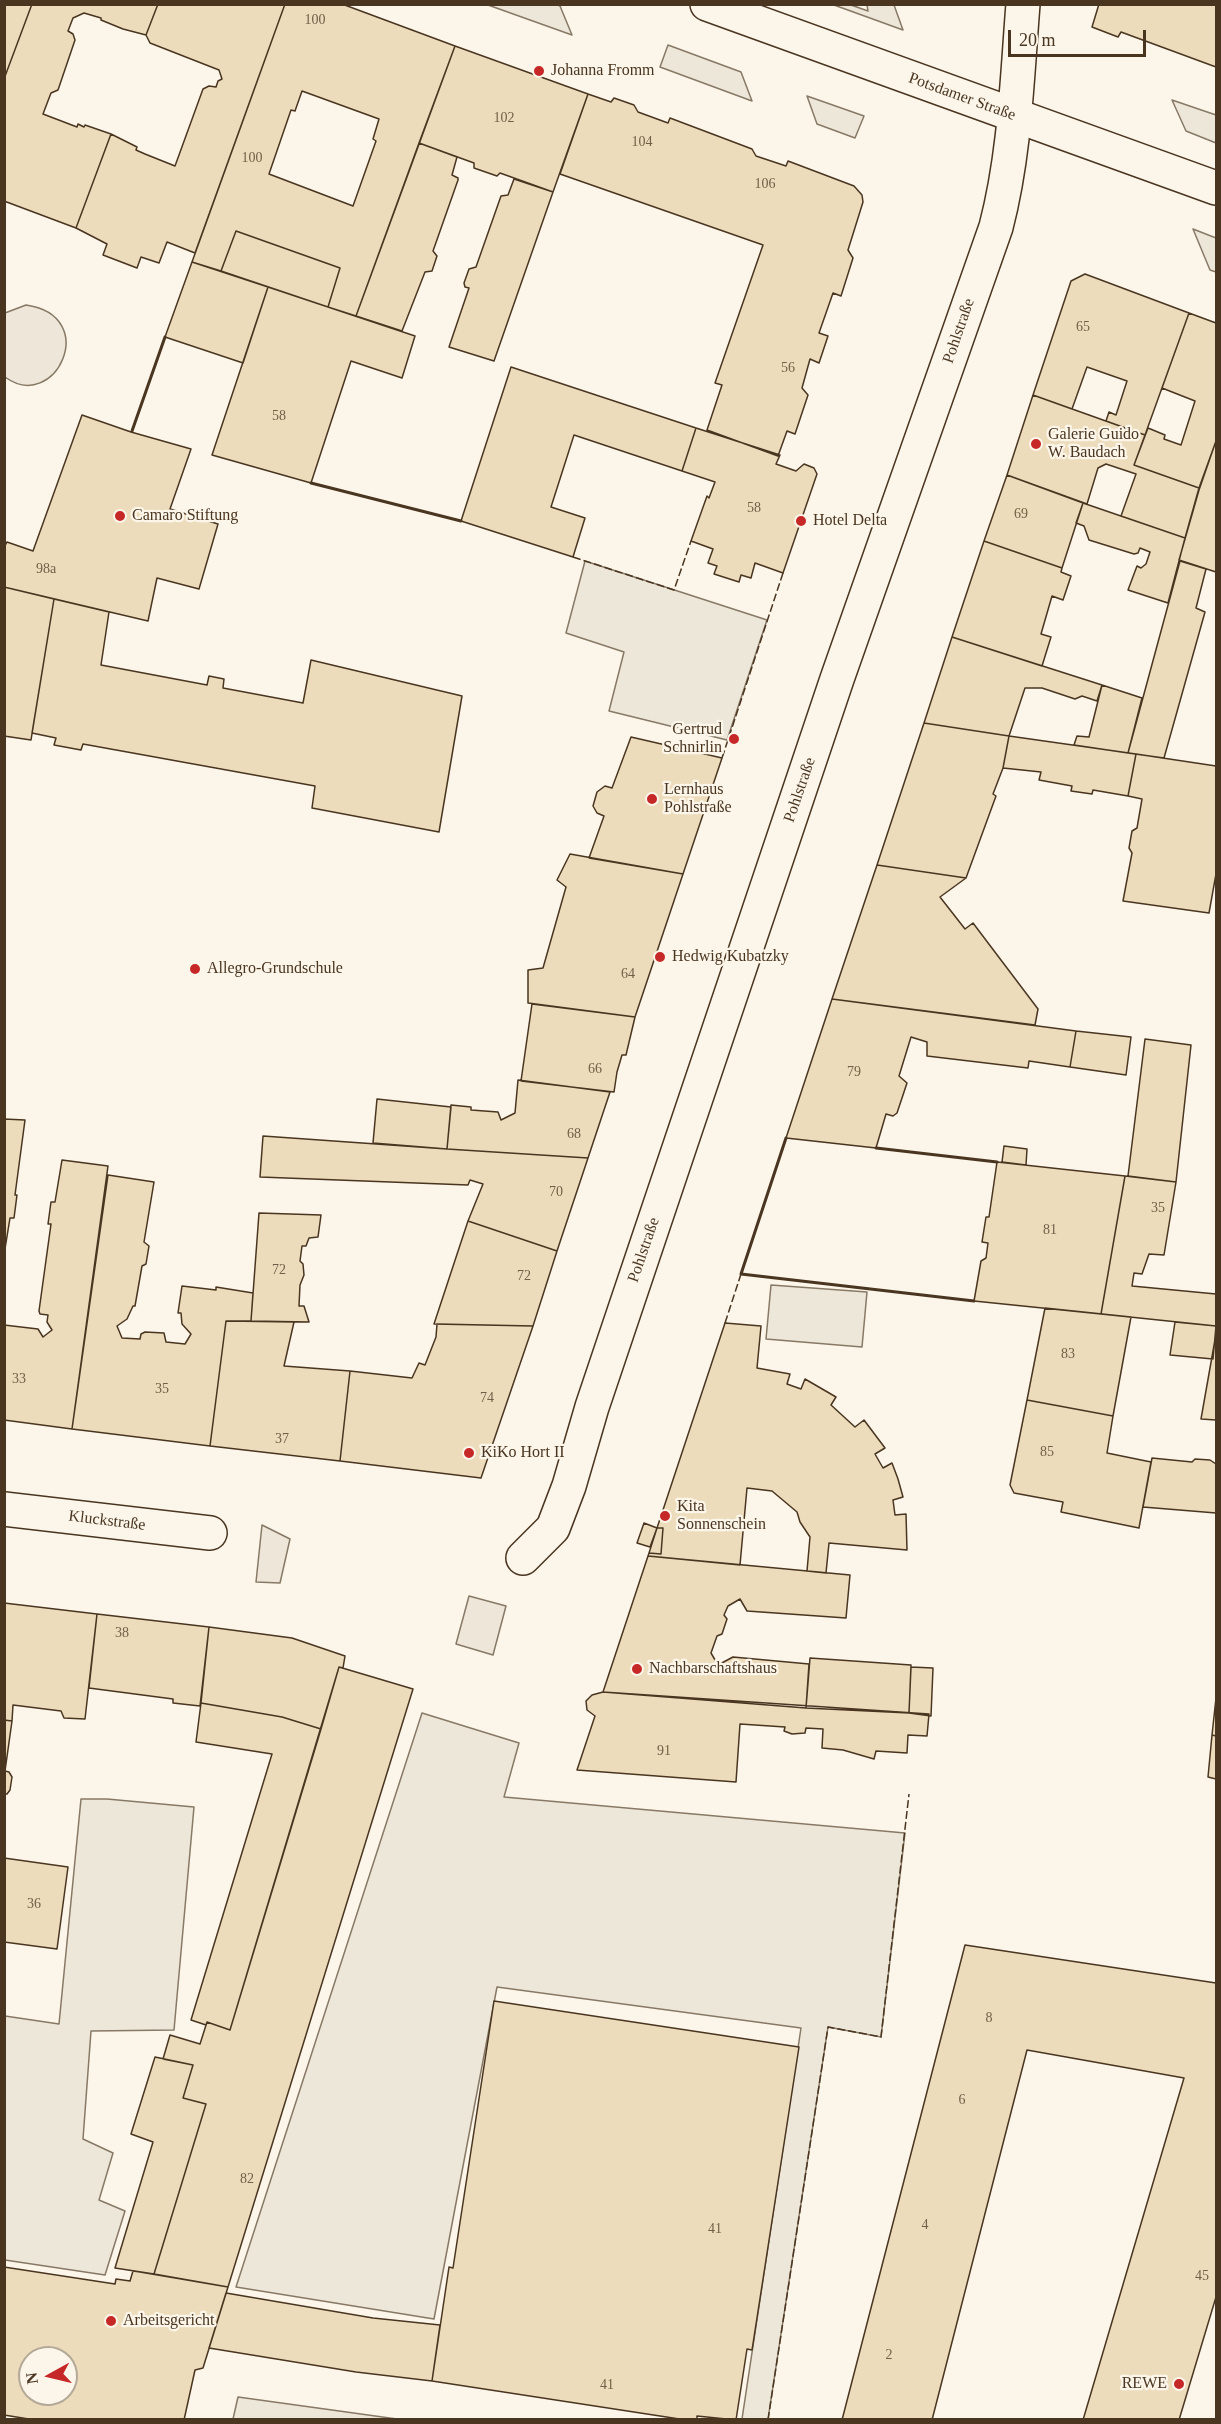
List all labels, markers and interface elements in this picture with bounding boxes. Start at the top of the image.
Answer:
house number: 100 [304,12,326,28]
scale bar [1011,18,1149,56]
text: 20 m [1019,30,1056,50]
place label: Johanna Fromm [551,61,655,81]
marker: Johanna Fromm [532,64,546,78]
street label: Potsdamer Straße [906,69,1018,125]
house number: 102 [494,110,514,126]
house number: 104 [632,134,652,150]
house number: 100 [242,150,262,166]
house number: 106 [754,176,776,192]
street label: Pohlstraße [939,296,979,366]
house number: 65 [1076,319,1090,335]
house number: 56 [781,360,795,376]
house number: 58 [272,408,286,424]
place label: Galerie Guido W. Baudach [1048,425,1139,463]
marker: Galerie Guido W. Baudach [1029,437,1043,451]
house number: 58 [747,500,761,516]
place label: Camaro Stiftung [132,506,238,526]
house number: 69 [1014,506,1028,522]
marker: Camaro Stiftung [113,509,127,523]
place label: Hotel Delta [813,511,887,531]
marker: Hotel Delta [794,514,808,528]
house number: 98a [36,561,56,577]
place label: Gertrud Schnirlin [663,720,722,758]
marker: Gertrud Schnirlin [727,732,741,746]
street label: Pohlstraße [780,755,820,825]
place label: Lernhaus Pohlstraße [664,780,732,818]
marker: Lernhaus Pohlstraße [645,792,659,806]
place label: Hedwig Kubatzky [672,947,789,967]
marker: Hedwig Kubatzky [653,950,667,964]
place label: Allegro-Grundschule [207,959,343,979]
marker: Allegro-Grundschule [188,962,202,976]
house number: 64 [621,966,635,982]
house number: 66 [588,1061,602,1077]
house number: 79 [847,1064,861,1080]
house number: 68 [567,1126,581,1142]
house number: 70 [549,1184,563,1200]
house number: 35 [1151,1200,1165,1216]
street label: Pohlstraße [624,1215,664,1285]
house number: 81 [1043,1222,1057,1238]
house number: 72 [272,1262,286,1278]
house number: 72 [517,1268,531,1284]
house number: 83 [1061,1346,1075,1362]
house number: 33 [12,1371,26,1387]
house number: 35 [155,1381,169,1397]
house number: 74 [480,1390,494,1406]
house number: 37 [275,1431,289,1447]
place label: KiKo Hort II [481,1443,565,1463]
house number: 85 [1040,1444,1054,1460]
marker: KiKo Hort II [462,1446,476,1460]
place label: Kita Sonnenschein [677,1497,766,1535]
street label: Kluckstraße [67,1507,147,1535]
marker: Kita Sonnenschein [658,1509,672,1523]
house number: 38 [115,1625,129,1641]
place label: Nachbarschaftshaus [649,1659,777,1679]
marker: Nachbarschaftshaus [630,1662,644,1676]
house number: 91 [657,1743,671,1759]
house number: 36 [27,1896,41,1912]
house number: 8 [986,2010,993,2026]
house number: 6 [958,2092,966,2108]
house number: 82 [240,2171,254,2187]
house number: 4 [921,2217,928,2233]
house number: 41 [708,2221,722,2237]
house number: 45 [1195,2268,1209,2284]
place label: Arbeitsgericht [123,2311,215,2331]
marker: Arbeitsgericht [104,2314,118,2328]
north arrow [18,2346,78,2406]
house number: 2 [885,2347,892,2363]
text: N [22,2371,41,2385]
place label: REWE [1122,2374,1167,2394]
house number: 41 [600,2377,614,2393]
marker: REWE [1172,2377,1186,2391]

